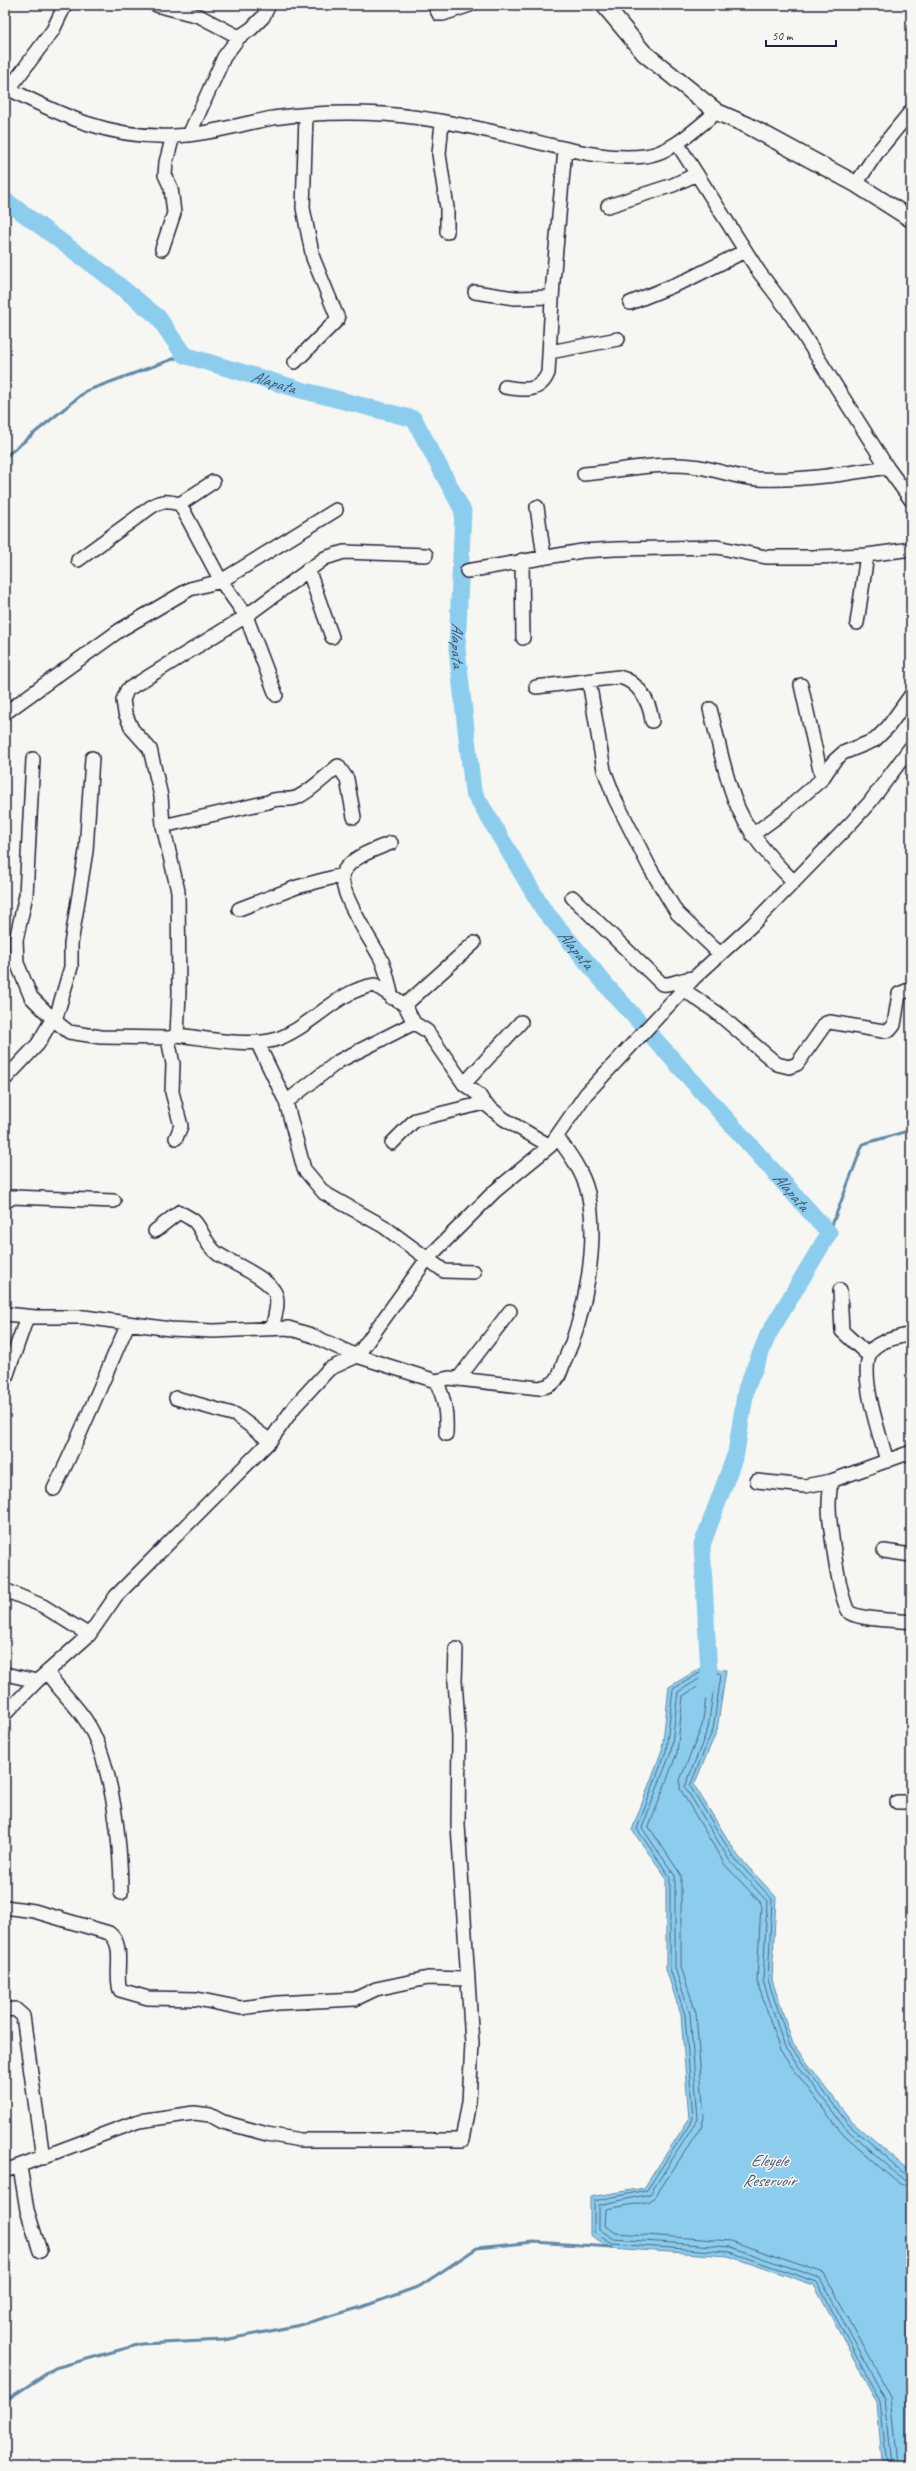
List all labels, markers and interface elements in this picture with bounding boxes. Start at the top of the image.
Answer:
scale bar [766,22,836,48]
text: 50 m [772,28,794,44]
water label: Alapata [249,366,300,399]
water label: Alapata [446,622,469,671]
water label: Alapata [553,925,599,975]
water label: Alapata [768,1168,815,1217]
water label: Eleyele Reservoir [743,2150,798,2191]

